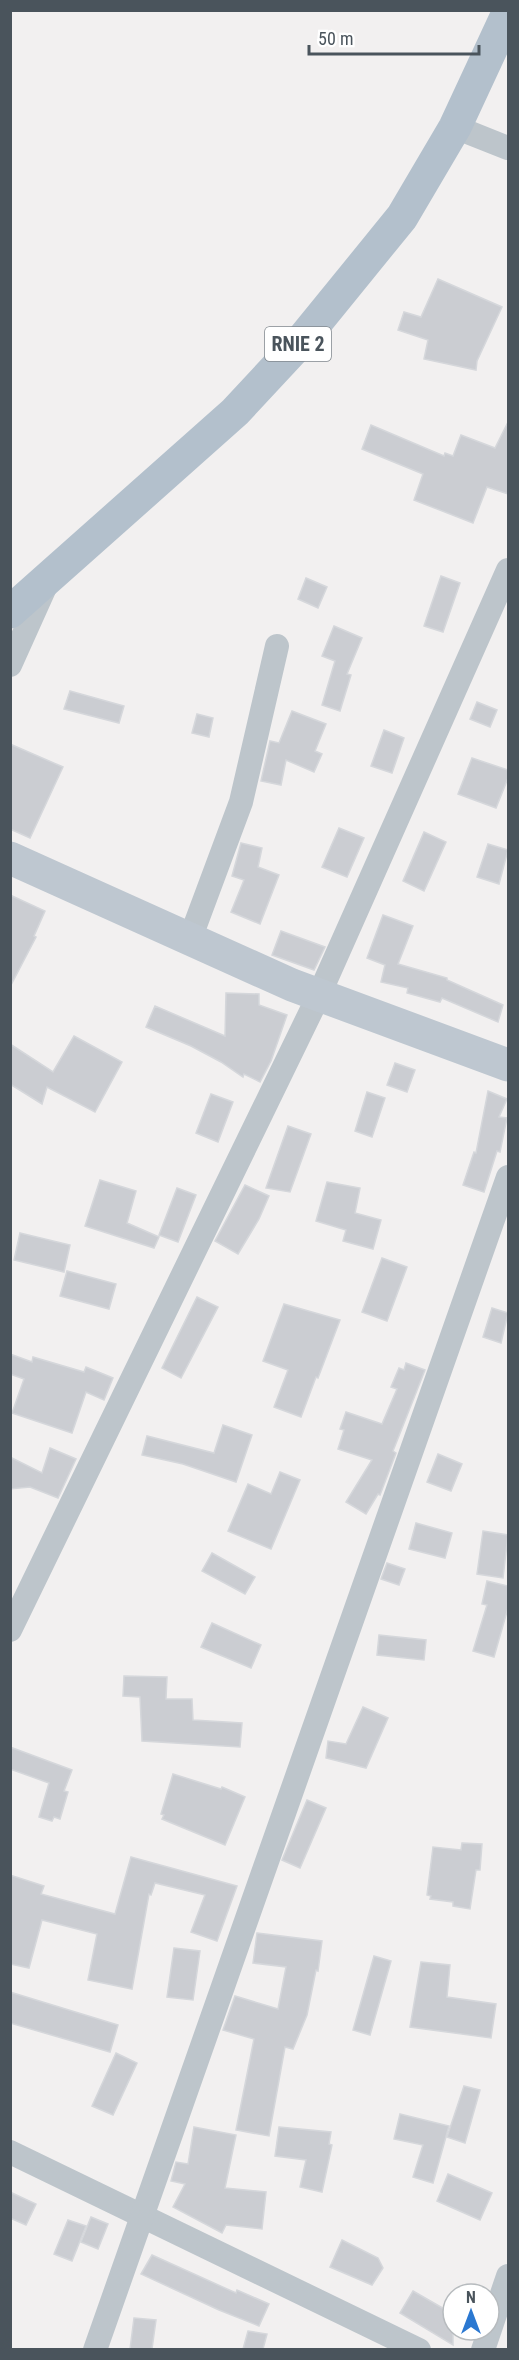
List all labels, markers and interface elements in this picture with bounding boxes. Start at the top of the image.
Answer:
scale bar [309,18,478,56]
text: 50 m [318,28,353,49]
road number: RNIE 2 [265,327,331,361]
north arrow [441,2282,501,2342]
text: N [466,2288,476,2307]

